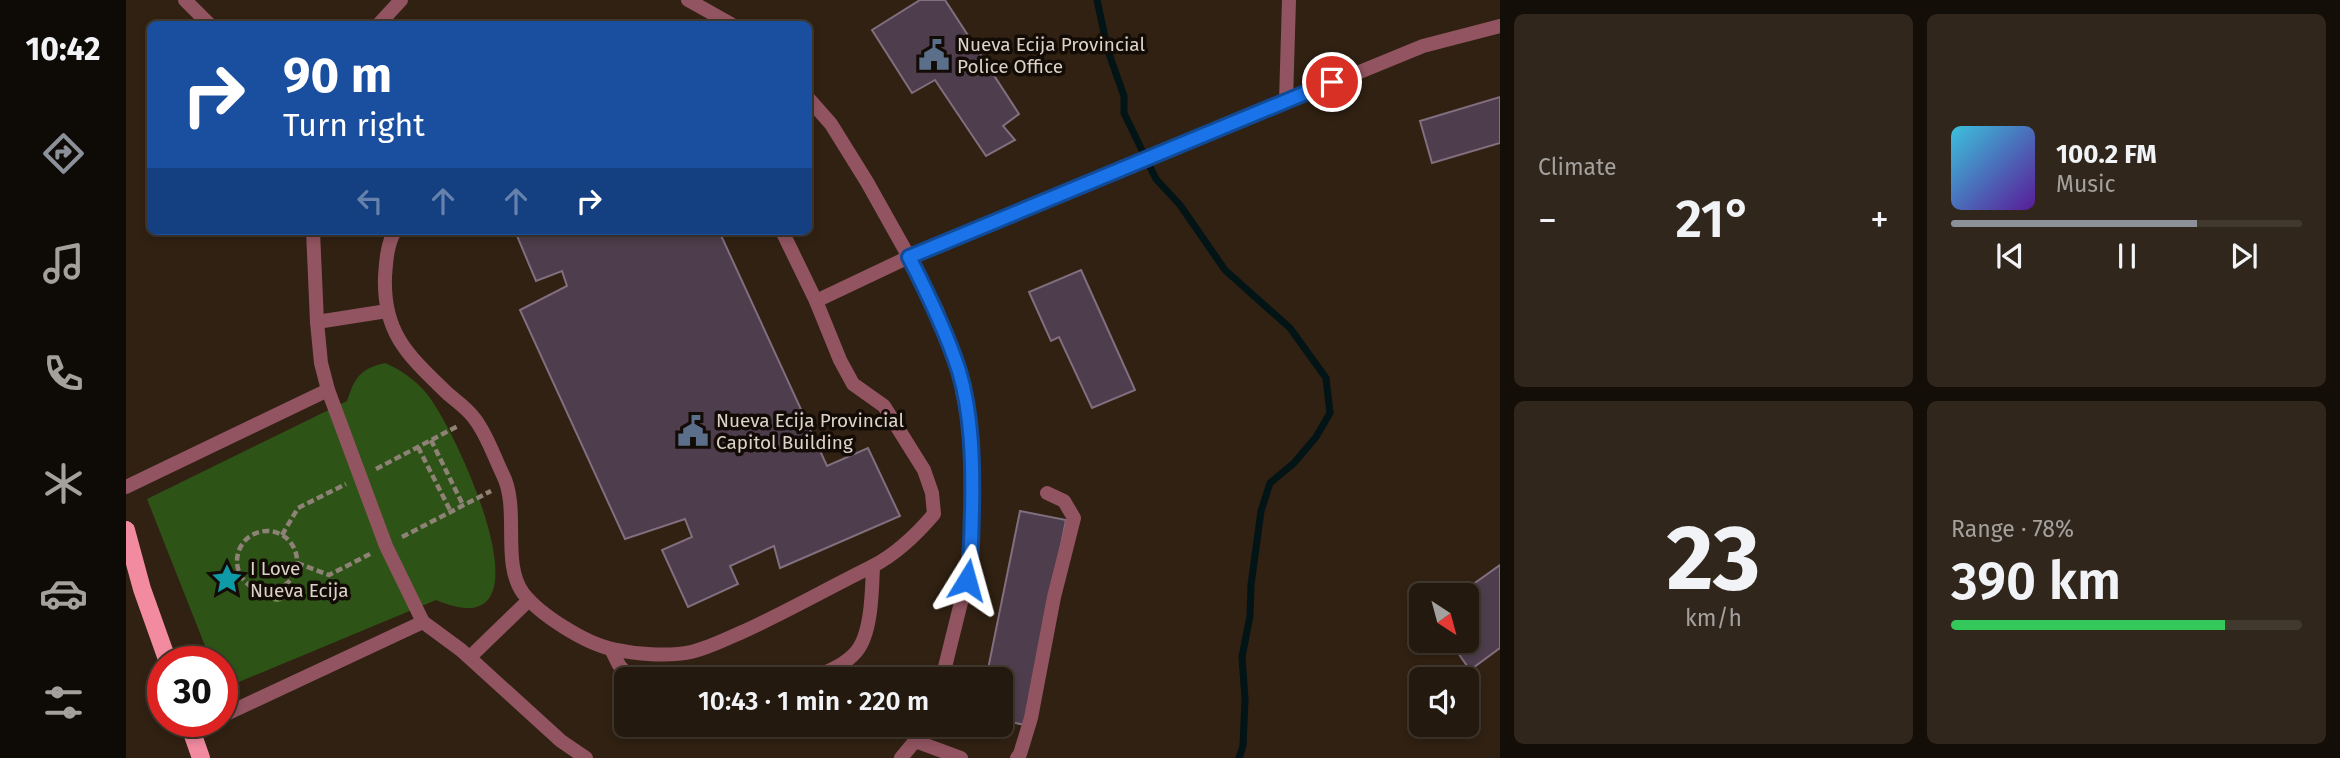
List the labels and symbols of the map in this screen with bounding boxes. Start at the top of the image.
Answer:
place label: Nueva Ecija Provincial Police Office [957,33,1146,78]
public building icon: Nueva Ecija Provincial Police Office [917,38,951,72]
pin [1302,52,1362,112]
place label: Nueva Ecija Provincial Capitol Building [716,409,905,454]
public building icon: Nueva Ecija Provincial Capitol Building [676,414,710,448]
position arrow [930,543,1004,617]
place label: I Love Nueva Ecija [250,557,349,602]
place icon: I Love Nueva Ecija [210,562,244,596]
north arrow [1409,583,1479,653]
speed limit sign: 30 [147,646,238,737]

